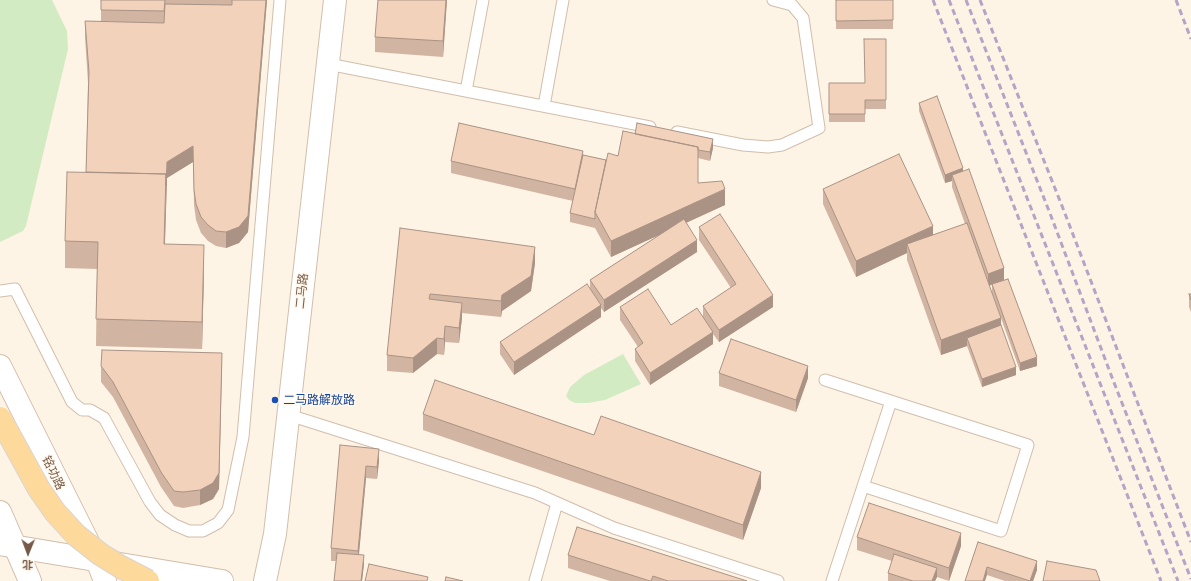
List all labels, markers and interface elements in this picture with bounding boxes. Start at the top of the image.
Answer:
street label: 二马路 [293,272,311,310]
place label: 二马路解放路 [283,393,355,407]
marker: 二马路解放路 [270,395,280,405]
street label: 铭功路 [39,454,67,492]
north arrow [8,533,48,573]
text: 北 [22,558,33,572]

